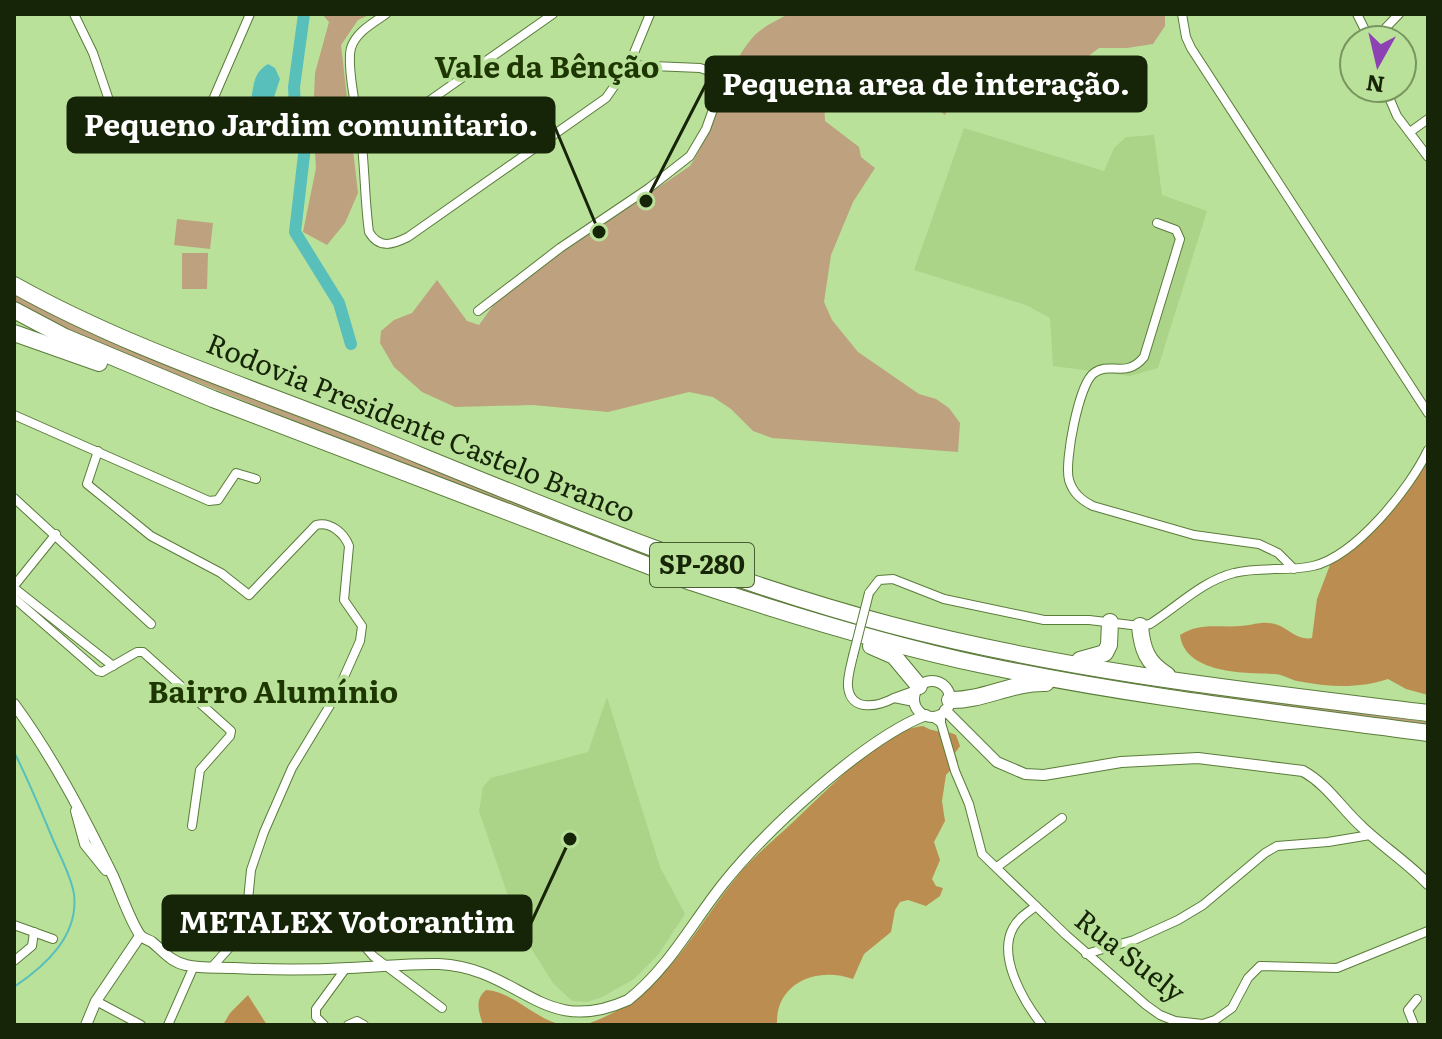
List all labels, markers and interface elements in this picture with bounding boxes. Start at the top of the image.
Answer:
north arrow [1338,24,1418,104]
district label: Vale da Bênção [434,43,660,87]
callout: Pequena area de interação. [706,57,1146,111]
text: Pequena area de interação. [722,60,1130,104]
text: N [1364,68,1386,103]
callout: Pequeno Jardim comunitario. [68,98,554,152]
text: Pequeno Jardim comunitario. [84,101,538,145]
street label: Rodovia Presidente Castelo Branco [201,321,643,532]
road number: SP-280 [650,543,754,587]
district label: Bairro Alumínio [148,668,398,712]
callout: METALEX Votorantim [163,896,531,950]
text: METALEX Votorantim [179,898,515,942]
street label: Rua Suely [1067,898,1196,1012]

